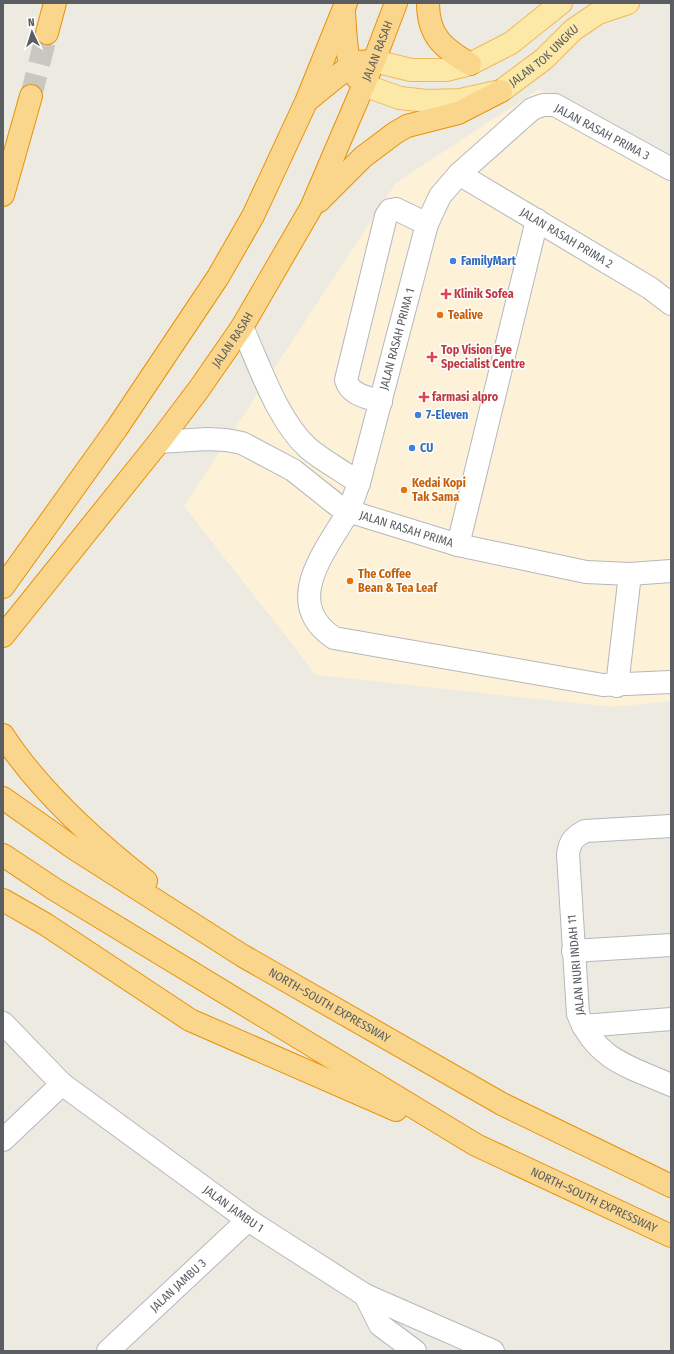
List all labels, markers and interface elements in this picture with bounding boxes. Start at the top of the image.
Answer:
north arrow [12,12,52,52]
text: N [28,16,35,29]
street label: JALAN RASAH [359,19,396,83]
street label: JALAN TOK UNGKU [506,21,581,90]
street label: JALAN RASAH PRIMA 3 [552,101,652,163]
street label: JALAN RASAH PRIMA 2 [517,205,615,271]
place label: FamilyMart [461,254,517,268]
marker: FamilyMart [448,256,458,266]
street label: JALAN RASAH PRIMA 1 [377,287,417,391]
place label: Klinik Sofea [454,287,514,301]
marker: Klinik Sofea [441,289,451,299]
place label: Tealive [448,308,483,322]
street label: JALAN RASAH [209,310,256,370]
marker: Tealive [435,310,445,320]
place label: Top Vision Eye Specialist Centre [441,343,525,371]
marker: Top Vision Eye Specialist Centre [426,351,438,363]
place label: farmasi alpro [432,390,499,404]
marker: farmasi alpro [419,392,429,402]
place label: 7-Eleven [426,408,468,422]
marker: 7-Eleven [413,410,423,420]
place label: CU [420,441,433,455]
marker: CU [407,443,417,453]
place label: Kedai Kopi Tak Sama [412,476,466,504]
marker: Kedai Kopi Tak Sama [399,485,409,495]
street label: JALAN RASAH PRIMA [358,508,456,550]
place label: The Coffee Bean & Tea Leaf [358,567,438,595]
marker: The Coffee Bean & Tea Leaf [345,576,355,586]
street label: JALAN NURI INDAH 11 [565,914,587,1016]
street label: NORTH–SOUTH EXPRESSWAY [266,965,393,1046]
street label: NORTH–SOUTH EXPRESSWAY [529,1165,659,1235]
street label: JALAN JAMBU 1 [201,1183,266,1235]
street label: JALAN JAMBU 3 [147,1256,209,1315]

